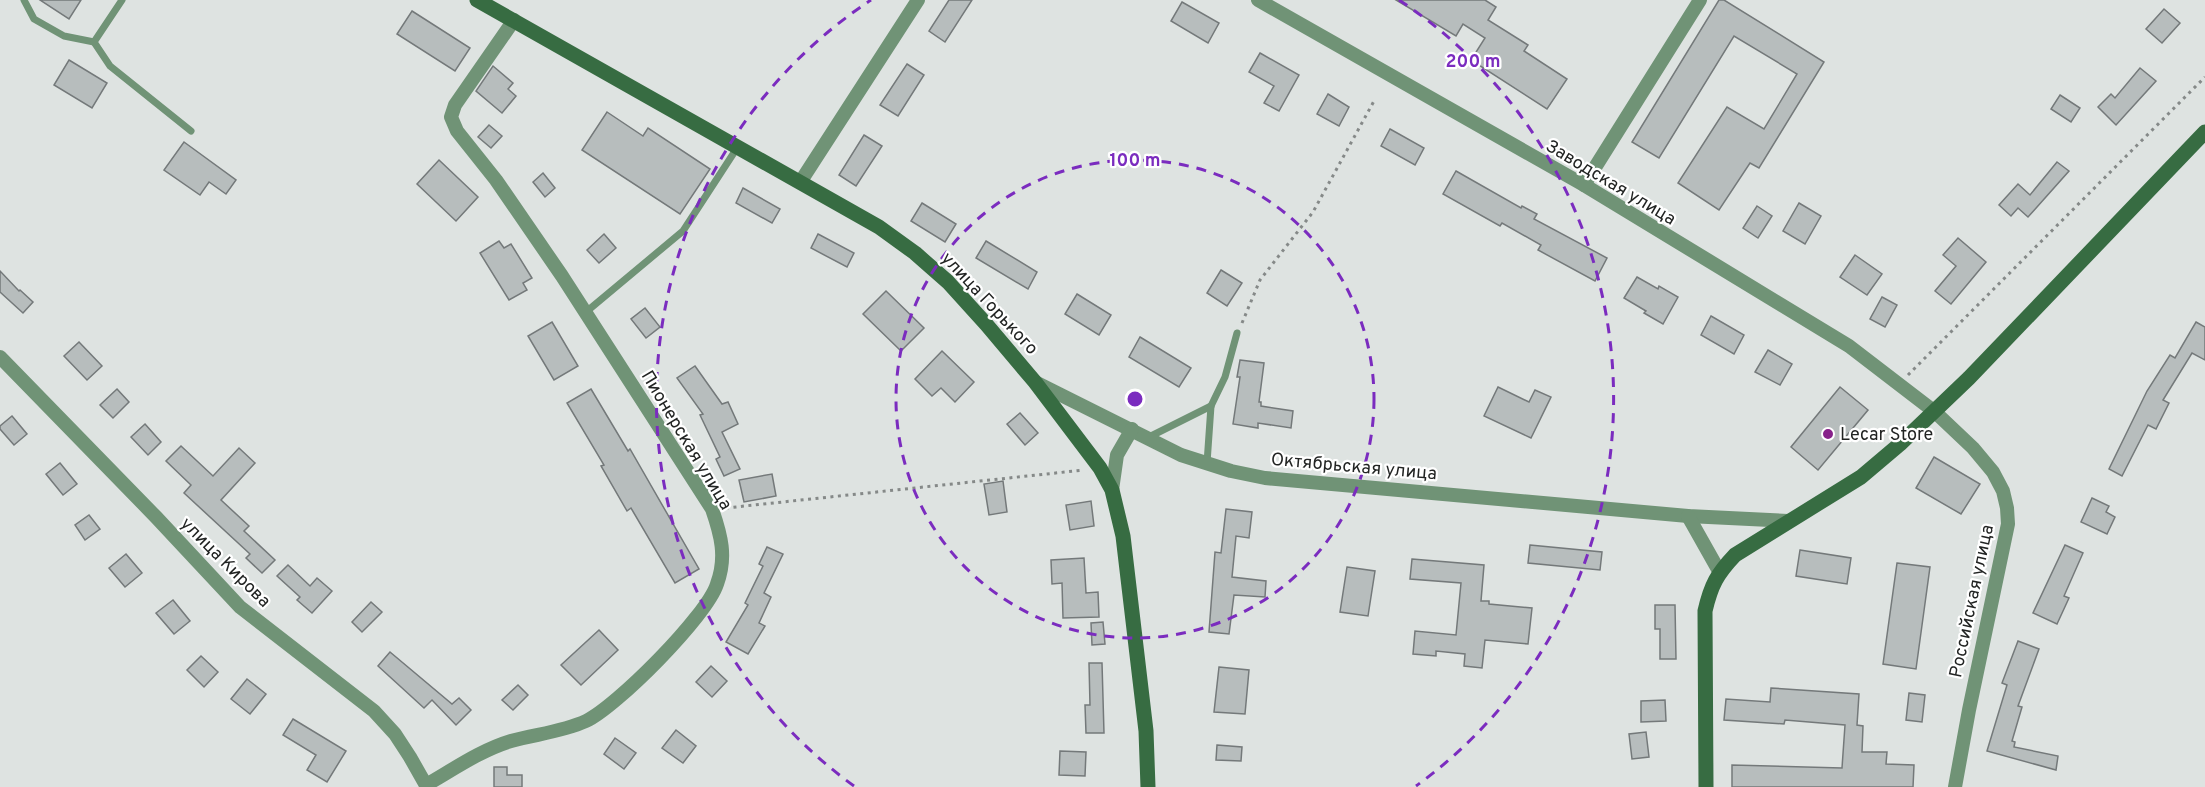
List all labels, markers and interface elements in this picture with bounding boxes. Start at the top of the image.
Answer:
text: 200 m [1445,51,1501,74]
street label: Заводская улица [1541,135,1680,231]
text: 100 m [1109,150,1161,173]
street label: улица Горького [935,248,1042,360]
street label: Пионерская улица [635,367,737,515]
centre of rings [1125,389,1145,409]
place label: Lecar Store [1840,424,1933,447]
marker: Lecar Store [1821,427,1835,441]
street label: Октябрьская улица [1270,449,1438,486]
street label: улица Кирова [175,513,275,613]
street label: Российская улица [1945,523,2000,680]

